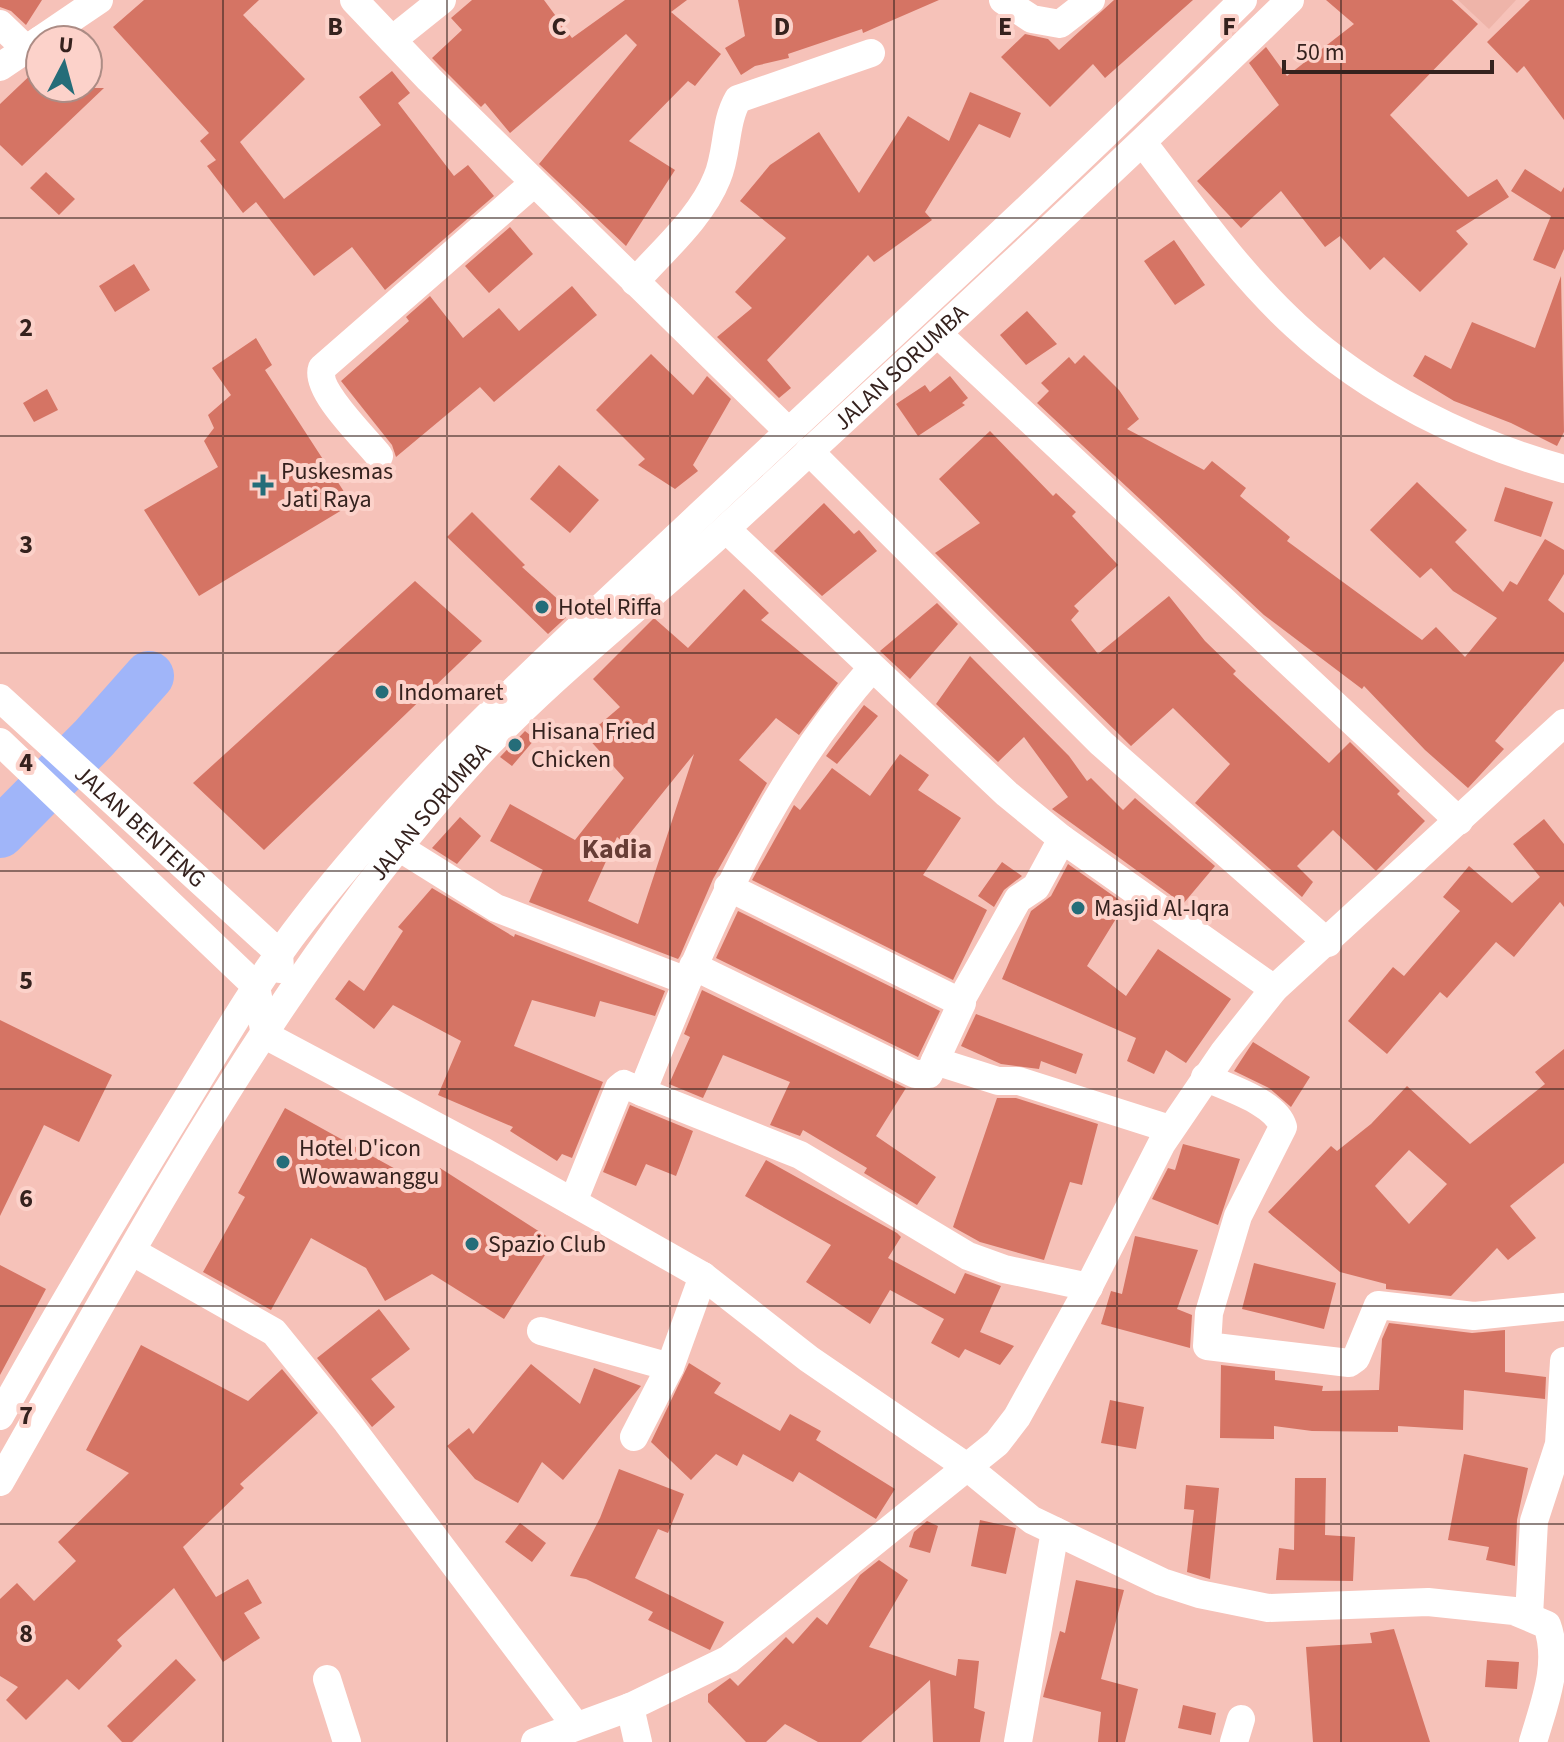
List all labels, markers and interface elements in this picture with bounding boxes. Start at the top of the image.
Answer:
text: B [327,8,343,45]
text: C [551,8,567,45]
text: D [774,8,790,45]
text: E [998,8,1012,45]
text: F [1222,8,1236,45]
north arrow [24,24,104,104]
scale bar [1284,24,1492,74]
text: U [57,28,75,62]
text: 50 m [1296,35,1345,70]
street label: JALAN SORUMBA [826,296,976,439]
text: 2 [19,309,33,346]
place label: Puskesmas Jati Raya [281,454,393,517]
marker: Puskesmas Jati Raya [252,474,274,496]
text: 3 [19,526,33,563]
place label: Hotel Riffa [558,590,662,625]
marker: Hotel Riffa [533,598,551,616]
place label: Indomaret [398,675,504,710]
marker: Indomaret [373,683,391,701]
place label: Hisana Fried Chicken [531,714,656,777]
street label: JALAN SORUMBA [361,734,499,888]
marker: Hisana Fried Chicken [506,736,524,754]
text: 4 [19,744,33,781]
street label: JALAN BENTENG [66,757,214,896]
district label: Kadia [582,829,652,869]
place label: Masjid Al-Iqra [1094,891,1230,926]
marker: Masjid Al-Iqra [1069,899,1087,917]
text: 5 [19,962,33,999]
place label: Hotel D'icon Wowawanggu [299,1131,439,1194]
marker: Hotel D'icon Wowawanggu [274,1153,292,1171]
text: 6 [19,1180,33,1217]
place label: Spazio Club [488,1227,606,1262]
marker: Spazio Club [463,1235,481,1253]
text: 7 [19,1397,33,1434]
text: 8 [19,1615,33,1652]

